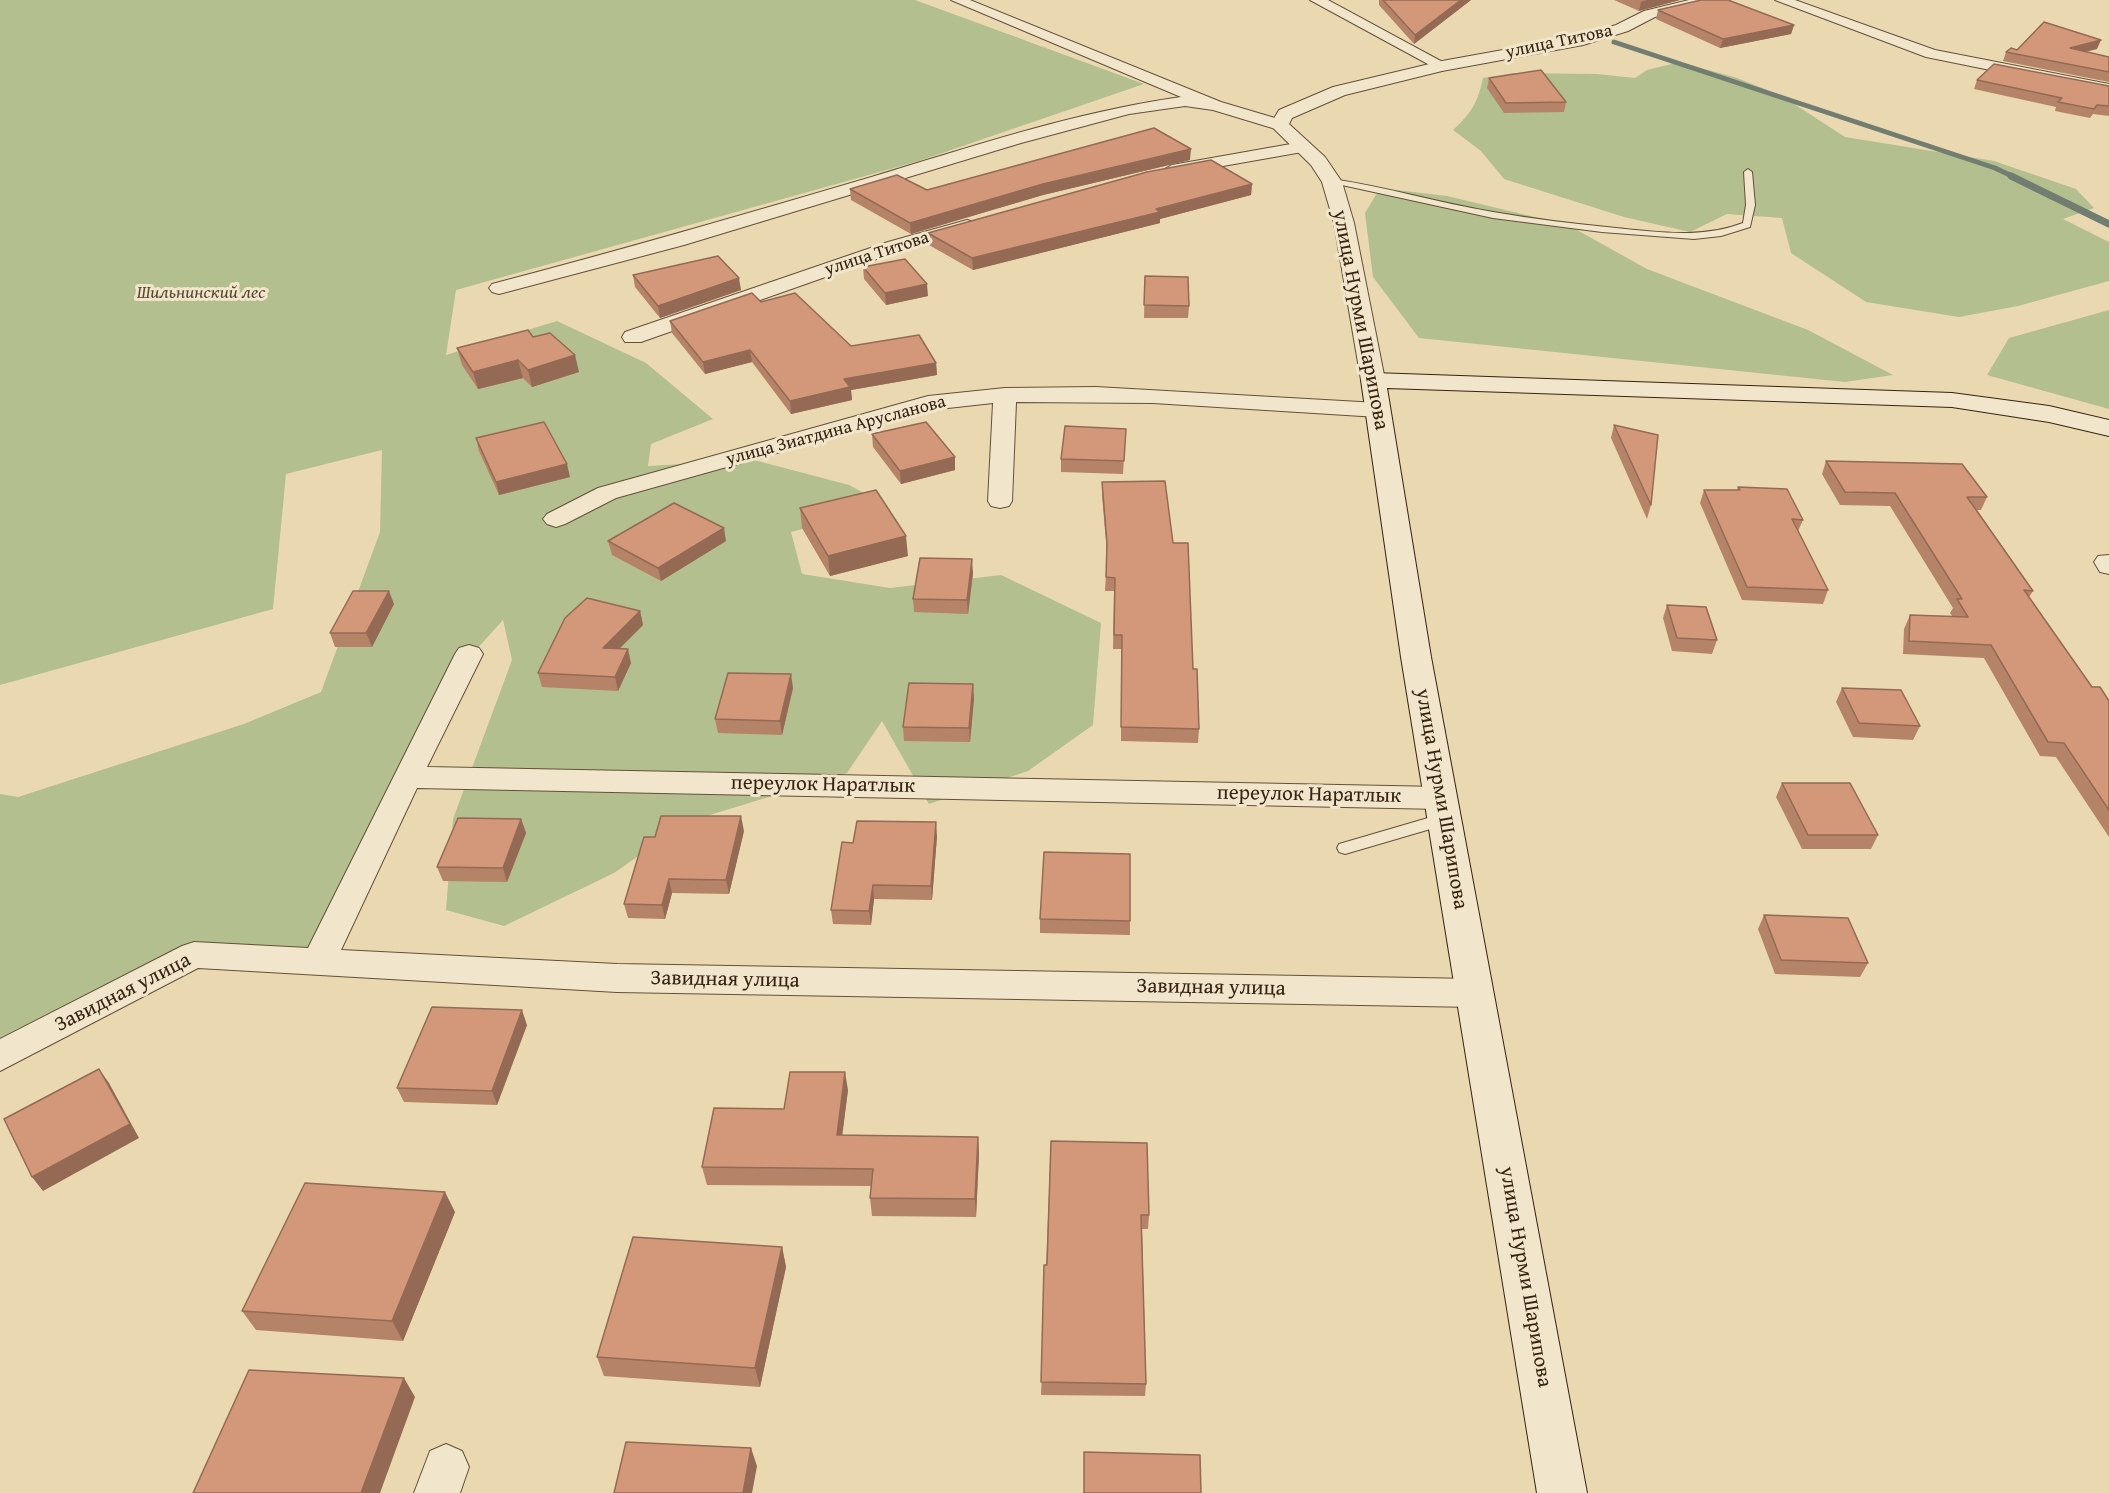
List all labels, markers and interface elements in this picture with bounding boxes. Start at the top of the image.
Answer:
street label: улица Титова [1504,20,1614,64]
street label: улица Нурми Шарипова [1326,208,1394,432]
street label: улица Титова [822,227,932,281]
park label: Шильнинский лес [137,282,265,304]
street label: улица Зиатдина Арусланова [724,391,948,471]
street label: улица Нурми Шарипова [1409,687,1473,911]
street label: переулок Наратлык [731,771,915,799]
street label: переулок Наратлык [1217,781,1401,809]
street label: Завидная улица [51,948,195,1038]
street label: Завидная улица [650,966,800,994]
street label: Завидная улица [1136,974,1286,1002]
street label: улица Нурми Шарипова [1493,1165,1557,1389]

